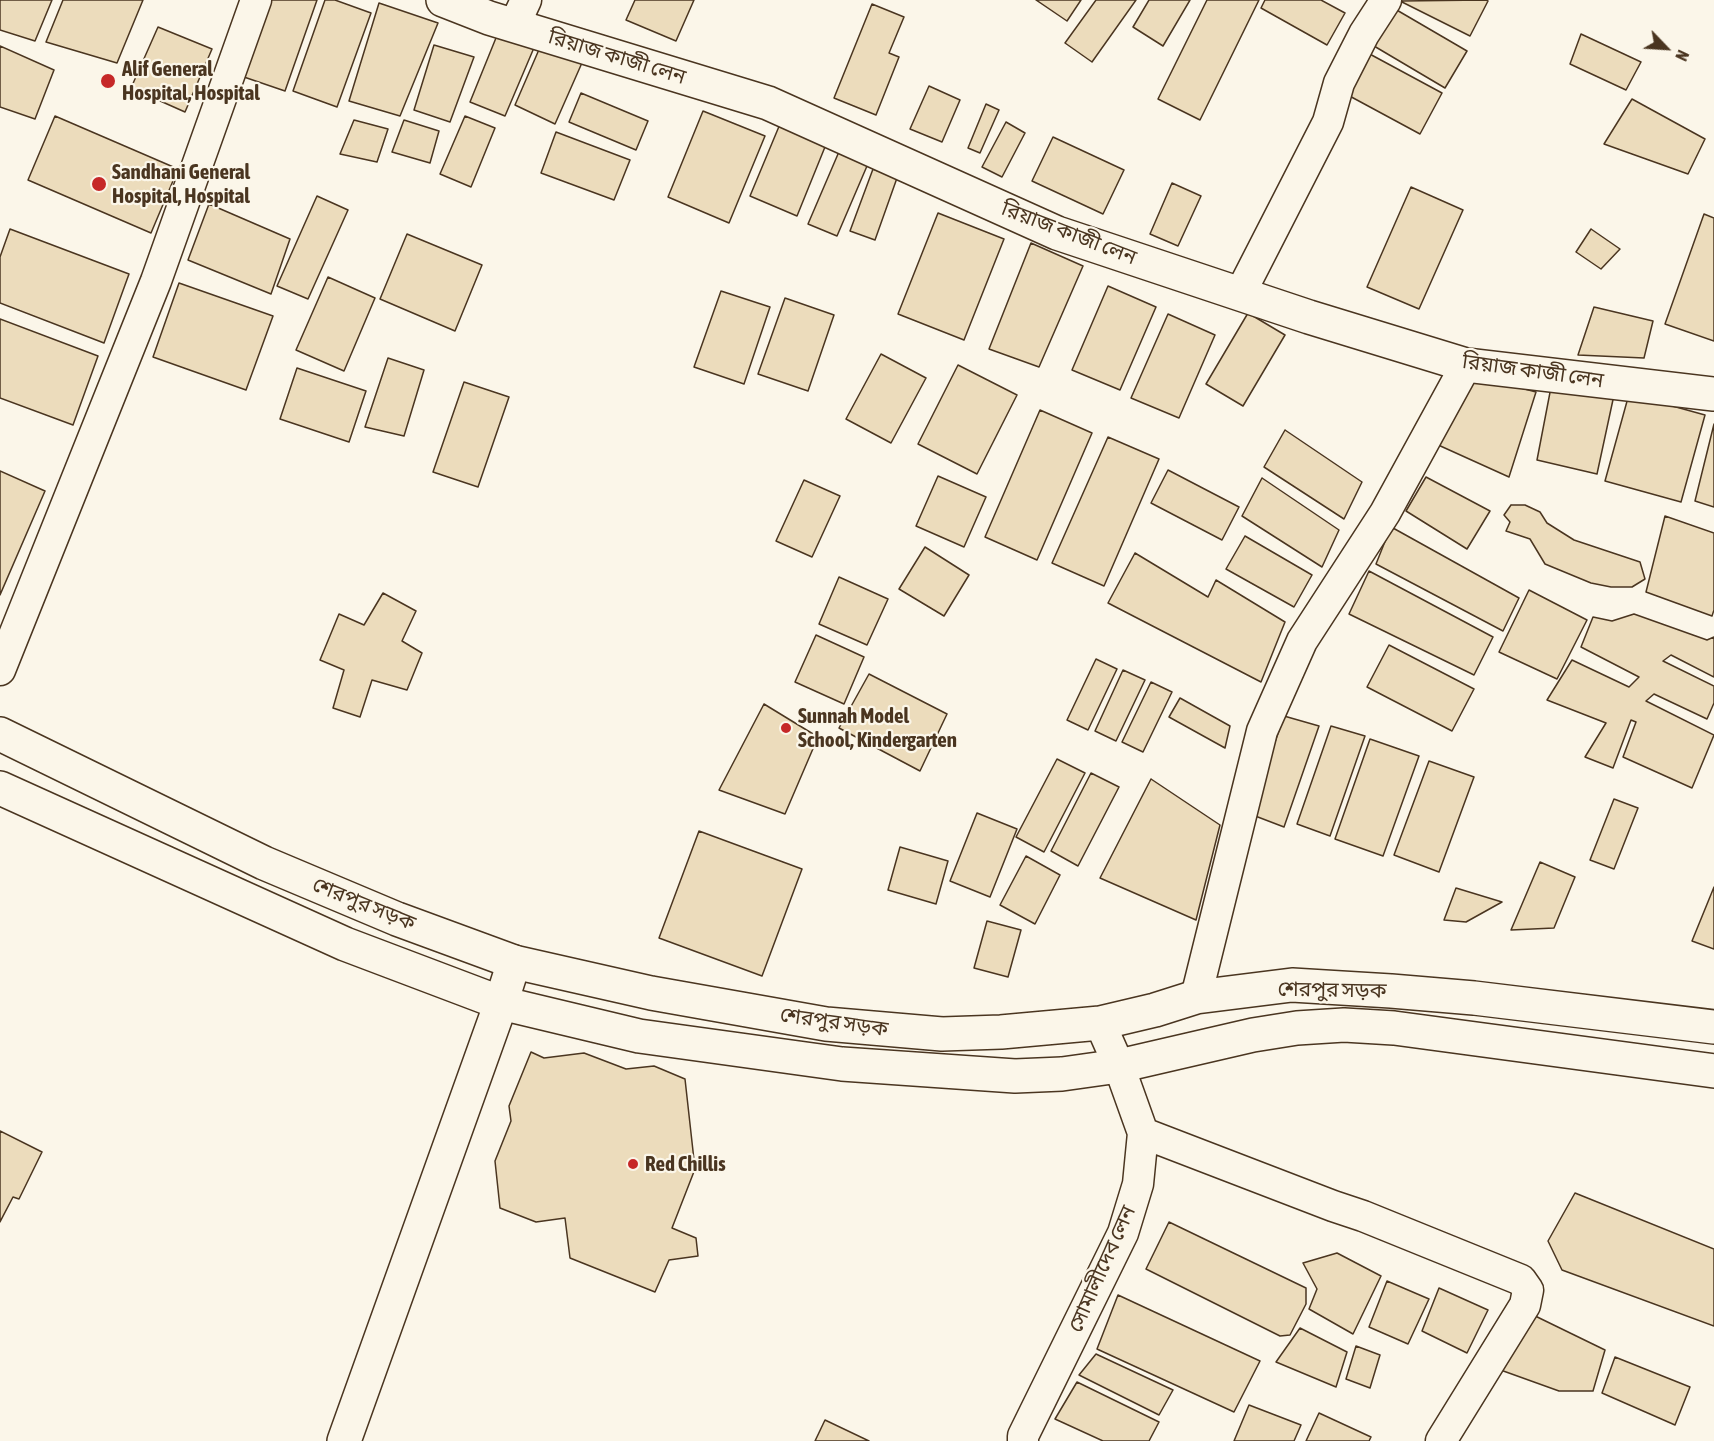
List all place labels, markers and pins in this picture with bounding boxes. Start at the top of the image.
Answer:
place label: Alif General Hospital, Hospital [122,56,260,106]
marker: Alif General Hospital, Hospital [99,72,117,90]
place label: Sandhani General Hospital, Hospital [112,159,250,209]
marker: Sandhani General Hospital, Hospital [90,175,108,193]
place label: Sunnah Model School, Kindergarten [798,703,957,753]
marker: Sunnah Model School, Kindergarten [779,721,793,735]
place label: Red Chillis [645,1151,726,1177]
marker: Red Chillis [626,1157,640,1171]

